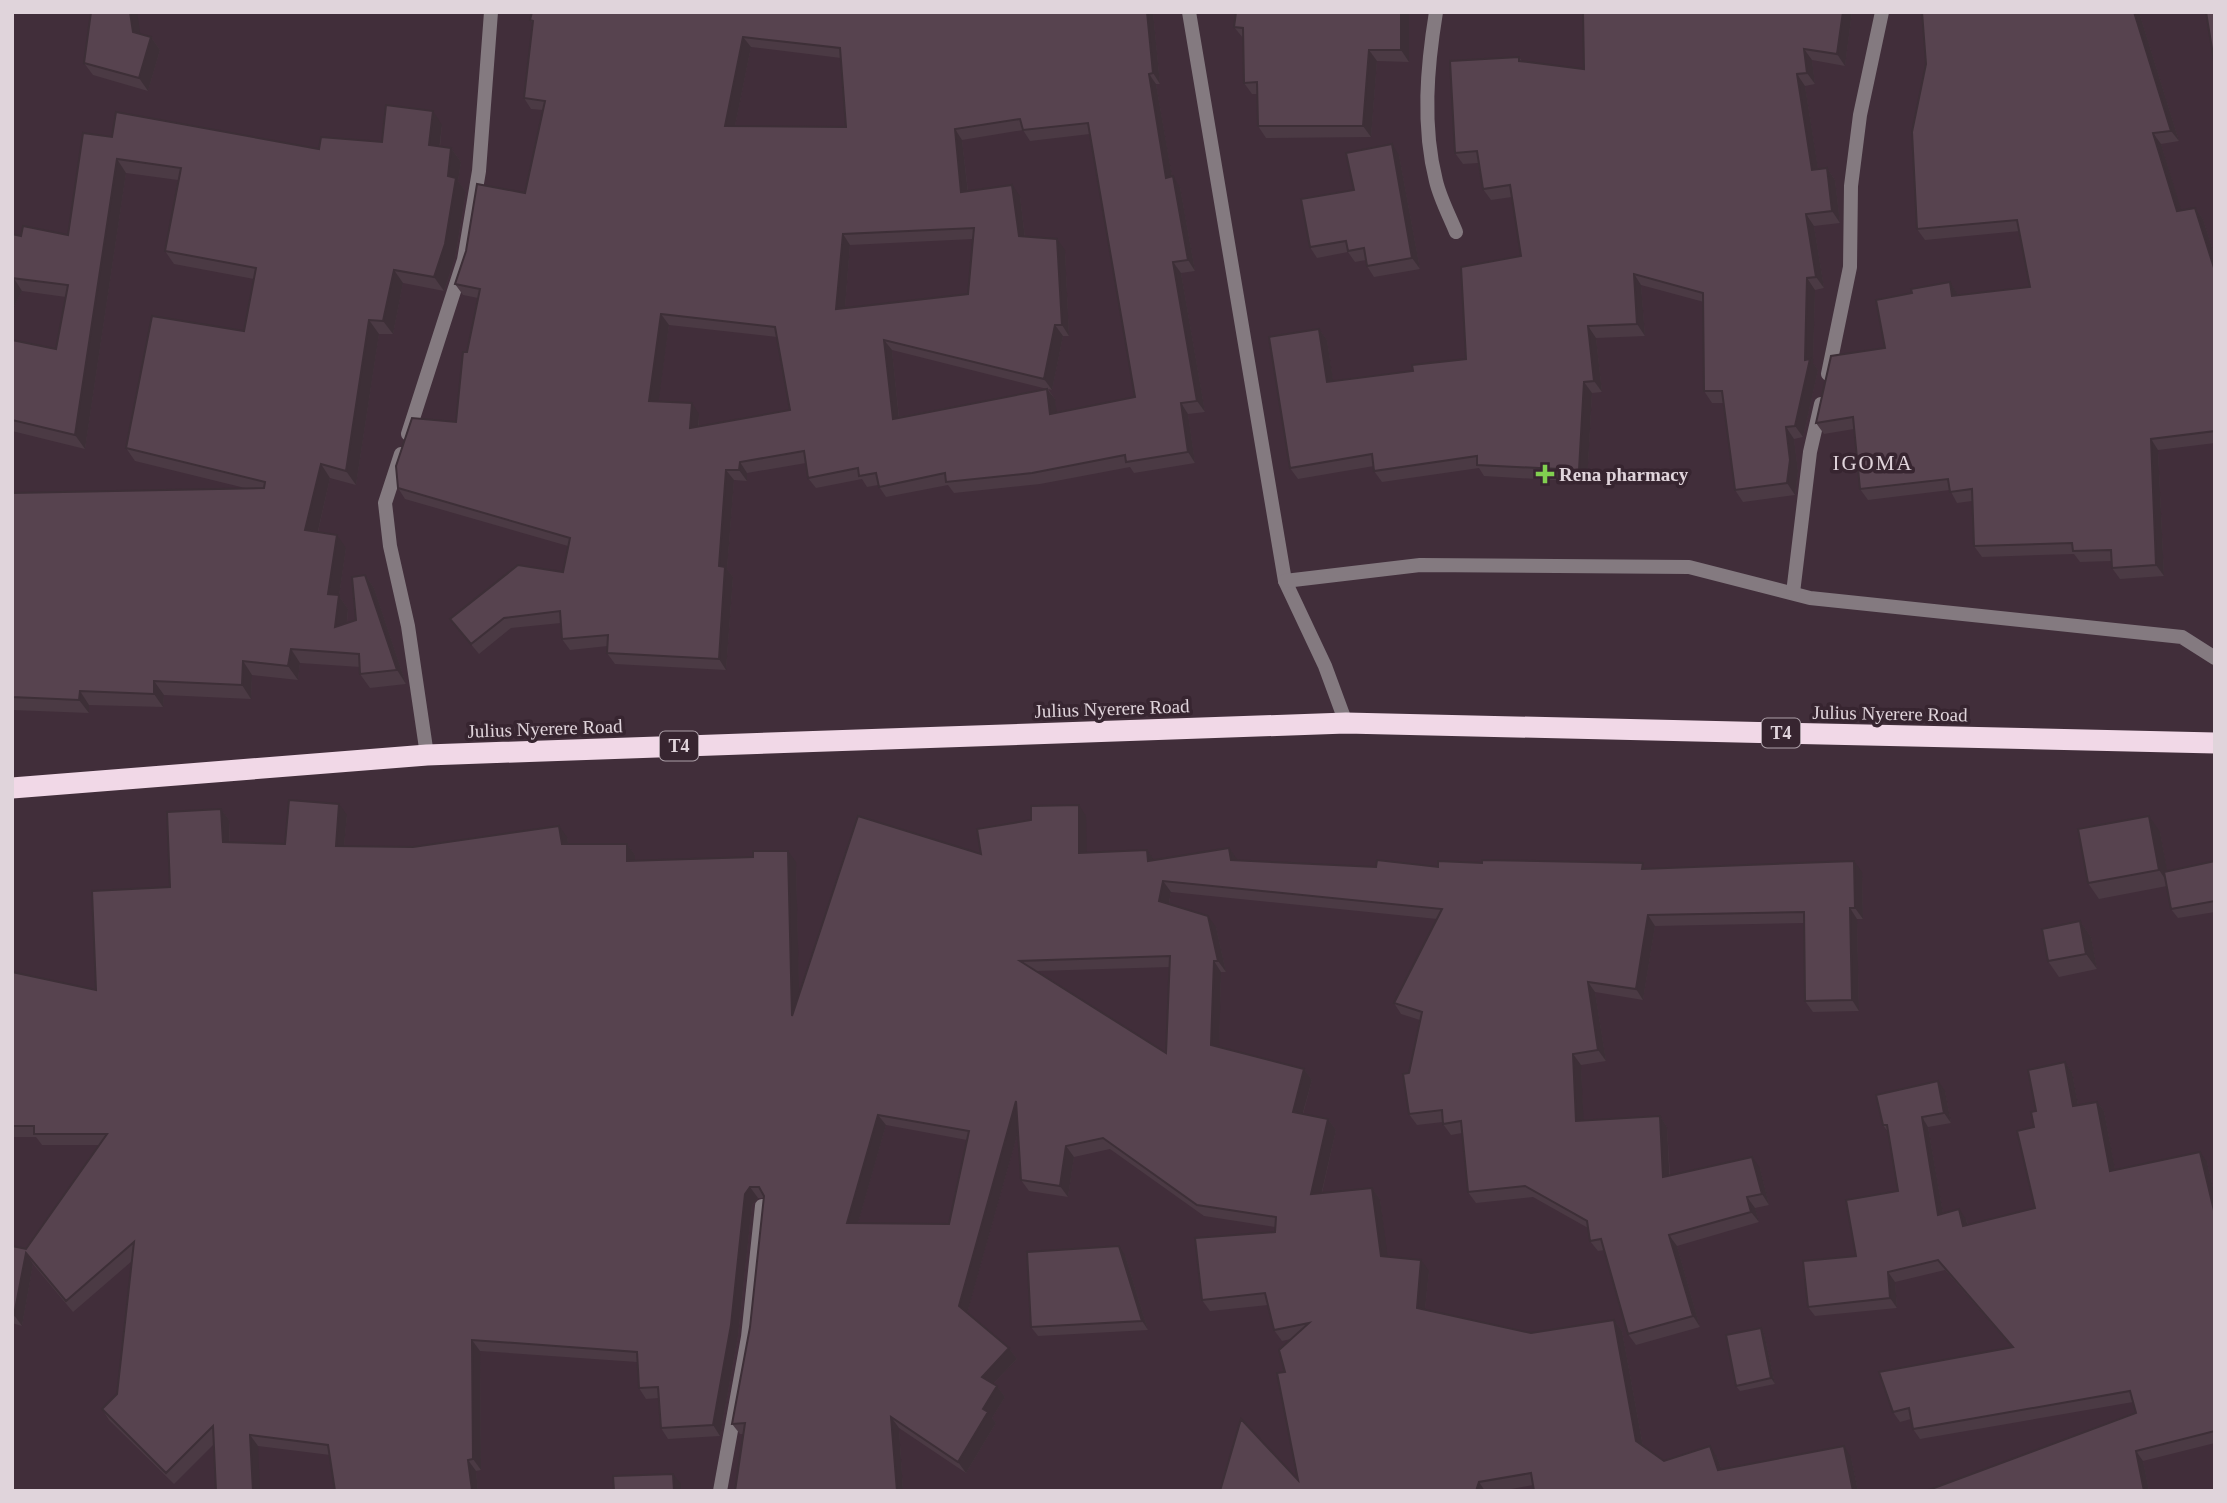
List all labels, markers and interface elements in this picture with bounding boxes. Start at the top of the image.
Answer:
district label: IGOMA [1832,451,1914,475]
place label: Rena pharmacy [1559,464,1689,485]
marker: Rena pharmacy [1537,466,1553,482]
street label: Julius Nyerere Road [1034,695,1190,722]
street label: Julius Nyerere Road [1812,702,1968,725]
street label: Julius Nyerere Road [467,715,623,742]
road number: T4 [1762,718,1800,748]
road number: T4 [660,732,698,760]

